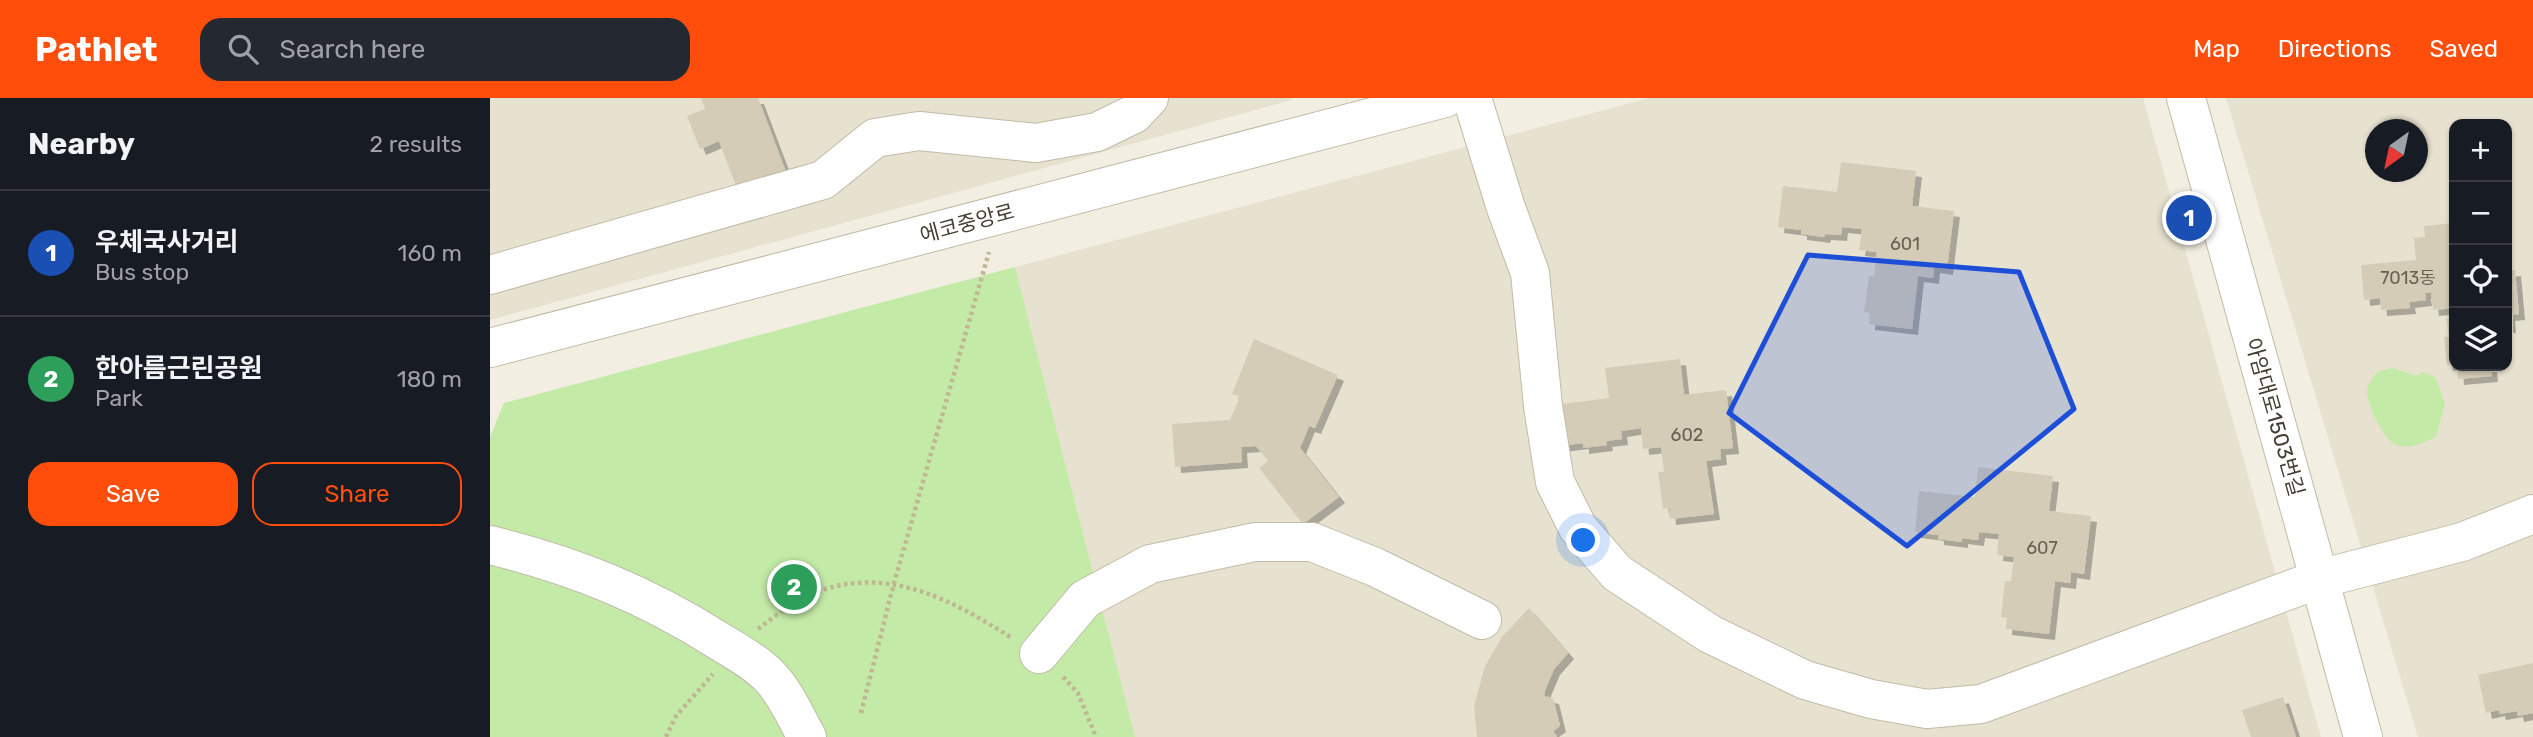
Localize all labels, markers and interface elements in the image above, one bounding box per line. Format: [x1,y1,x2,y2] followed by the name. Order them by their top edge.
[200,18,690,81] search box
[35,30,158,69] text: Pathlet
[224,30,262,68] icon: search
[280,34,425,65] text: Search here
[2193,35,2240,63] text: Map
[2278,35,2391,63] text: Directions
[2429,35,2498,63] text: Saved
[2365,119,2428,182] north arrow
[2449,119,2512,371] map controls
[2449,119,2512,182] button: +
[28,126,135,162] text: Nearby
[370,130,462,158] text: 2 results
[2449,182,2512,245] button: −
[2166,192,2212,244] pin: 1
[917,198,1017,248] street label: 에코중앙로
[95,227,239,258] text: 우체국사거리
[1890,233,1920,255] house number: 601
[45,239,57,267] text: 1
[398,239,462,267] text: 160 m
[2449,245,2512,308] button: locate
[95,258,189,286] text: Bus stop
[2380,267,2436,289] house number: 7013동
[2449,308,2512,371] button: layers
[2240,335,2310,499] street label: 아암대로1503번길
[95,353,262,384] text: 한아름근린공원
[44,365,58,393] text: 2
[397,365,462,393] text: 180 m
[95,384,143,412] text: Park
[1671,424,1703,446] house number: 602
[28,462,238,526] button: Save
[252,462,462,526] button: Share
[1566,523,1600,557] your location
[2026,537,2058,559] house number: 607
[771,561,817,613] pin: 2

